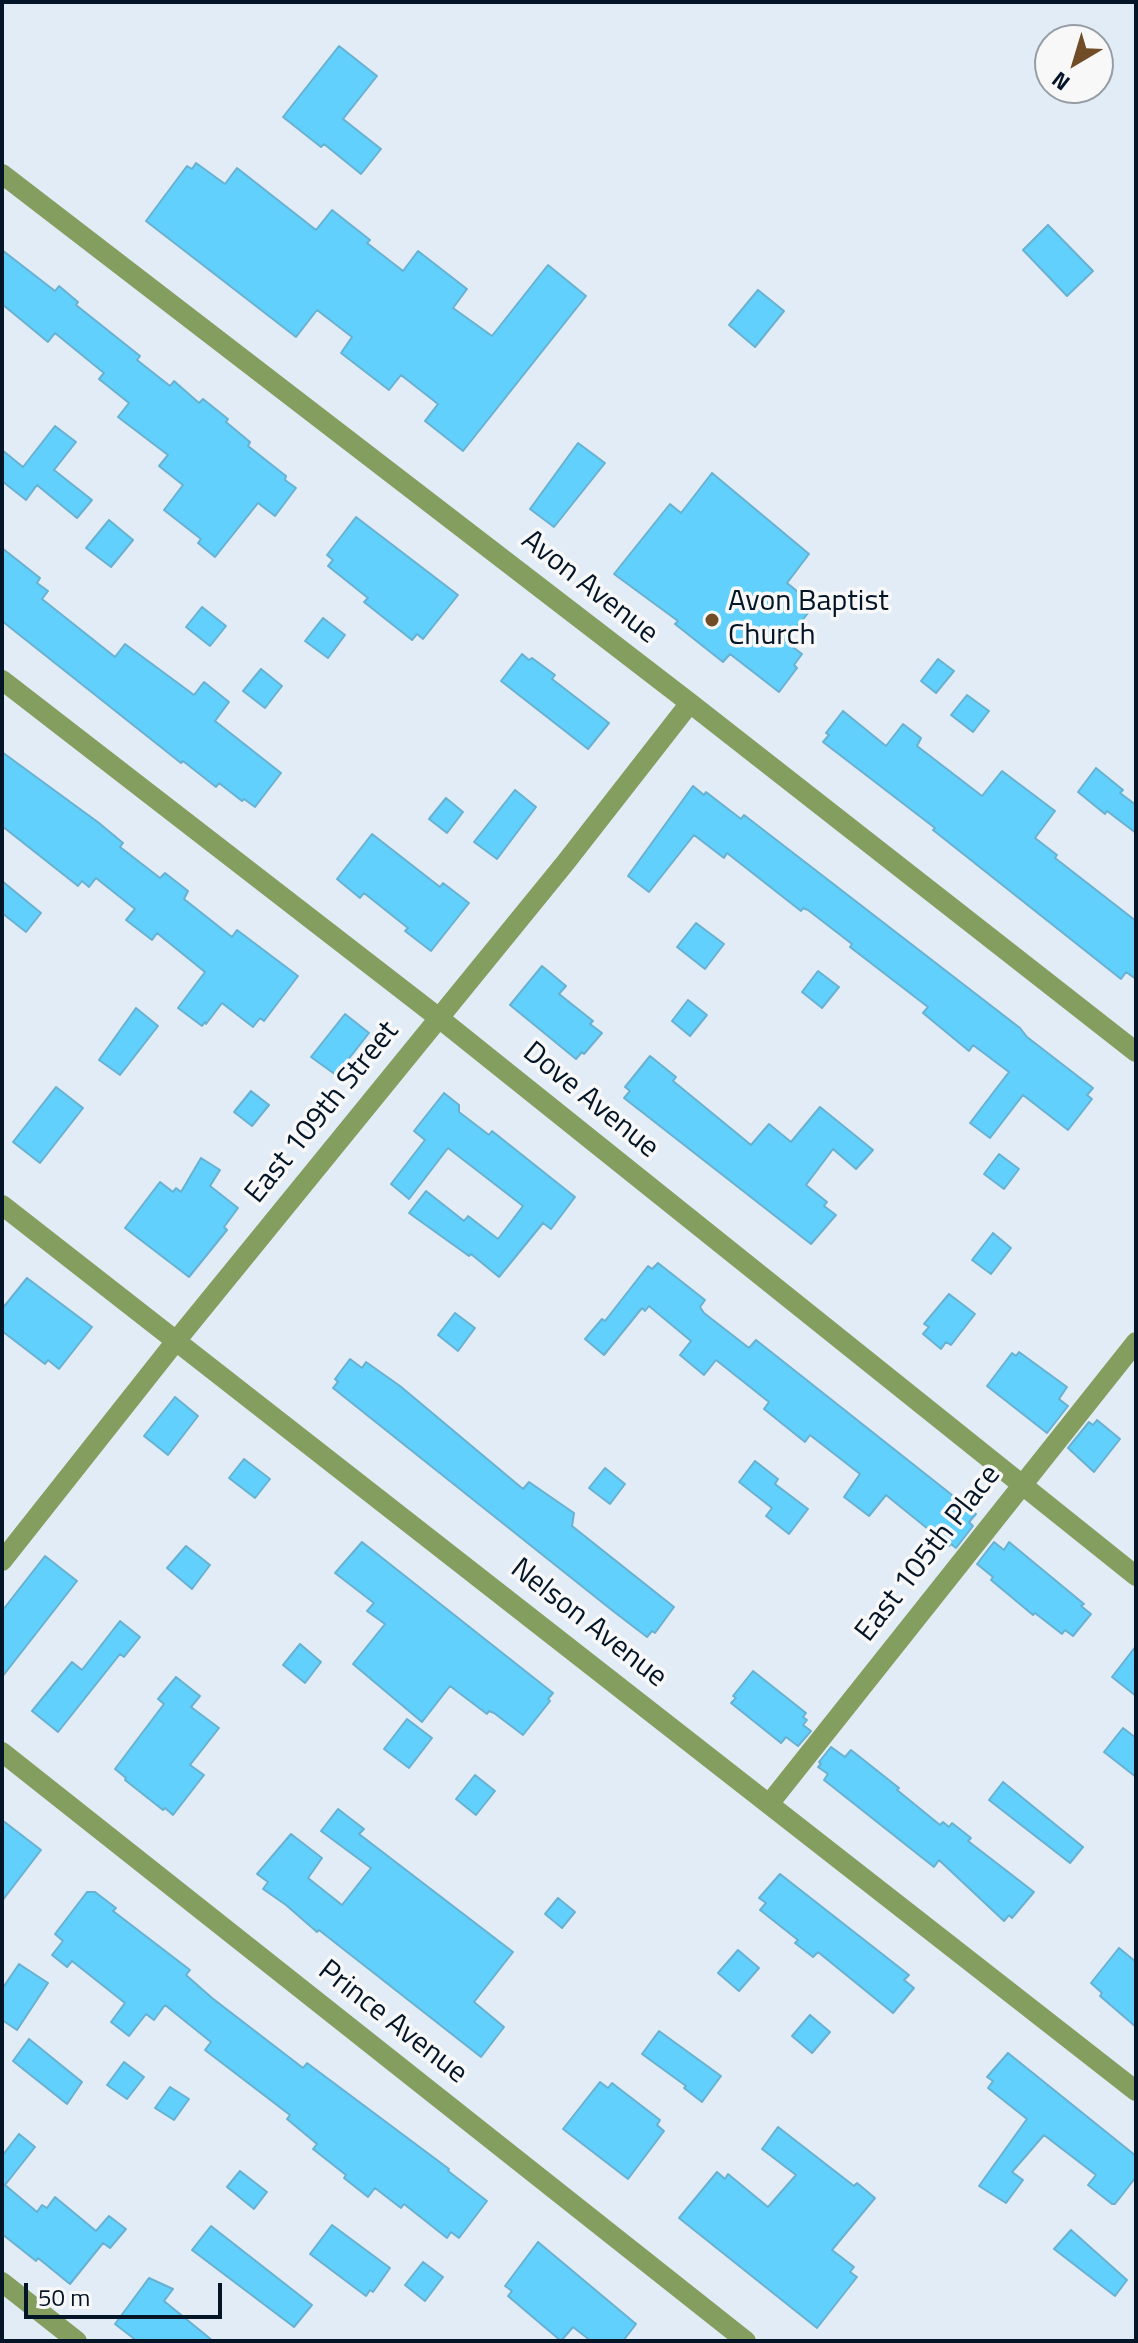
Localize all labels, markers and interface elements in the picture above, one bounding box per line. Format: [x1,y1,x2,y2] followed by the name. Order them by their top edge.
[1034,24,1114,104] north arrow
[1044,63,1077,99] text: N
[513,523,665,653] street label: Avon Avenue
[728,585,889,656] place label: Avon Baptist Church
[703,611,721,629] marker: Avon Baptist Church
[239,1015,407,1211] street label: East 109th Street
[515,1035,665,1167] street label: Dove Avenue
[849,1459,1009,1649] street label: East 105th Place
[503,1552,673,1696] street label: Nelson Avenue
[310,1954,474,2092] street label: Prince Avenue
[28,2267,226,2317] scale bar
[38,2279,90,2315] text: 50 m

